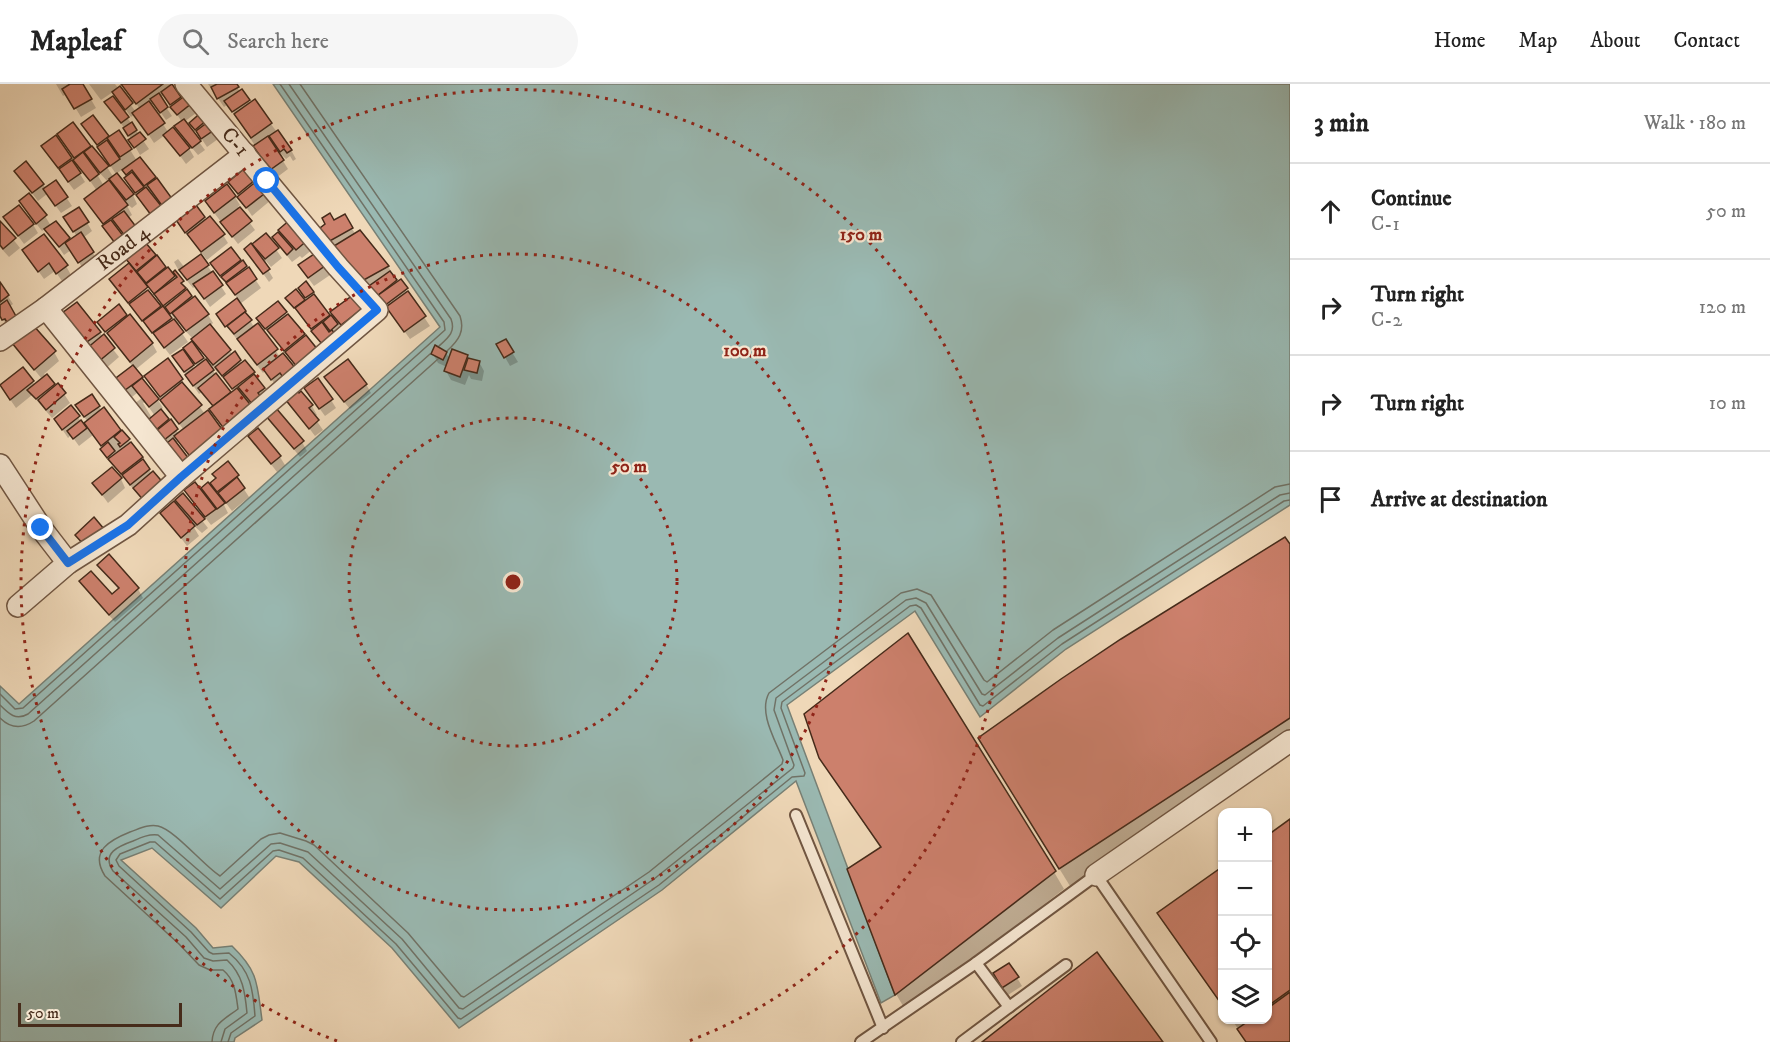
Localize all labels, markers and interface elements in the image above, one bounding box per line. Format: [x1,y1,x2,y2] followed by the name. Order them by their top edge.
[158,14,578,68] search box
[30,24,122,59] text: Mapleaf
[179,25,212,58] icon: search
[227,28,329,55] text: Search here
[1434,28,1486,54] text: Home
[1519,28,1557,54] text: Map
[1590,28,1641,54] text: About
[1674,28,1740,54] text: Contact
[1314,107,1369,140] text: 3 min
[1644,111,1746,136] text: Walk · 180 m
[215,122,255,162] street label: C-1
[253,167,279,193] route start
[1371,185,1452,212] text: Continue
[1314,195,1347,228] icon: ahead
[1706,199,1746,224] text: 50 m
[1371,212,1400,237] text: C-1
[92,219,156,277] street label: Road 4
[840,224,883,246] text: 150 m
[1371,281,1464,308] text: Turn right
[1314,291,1347,324] icon: right
[1699,295,1746,320] text: 120 m
[1371,308,1402,333] text: C-2
[723,340,767,362] text: 100 m
[1314,387,1347,420] icon: right
[1371,390,1464,417] text: Turn right
[1709,391,1746,416] text: 10 m
[610,456,647,478] text: 50 m
[1314,483,1347,516] icon: arrive
[1371,486,1548,513] text: Arrive at destination
[27,514,53,540] route end
[503,572,523,592] centre of rings
[1218,808,1272,1024] map controls
[1218,808,1272,862] button: +
[1218,862,1272,916] button: −
[1218,916,1272,970] button: locate
[1218,970,1272,1024] button: layers
[18,1000,182,1028] scale bar
[27,1003,59,1023] text: 50 m

